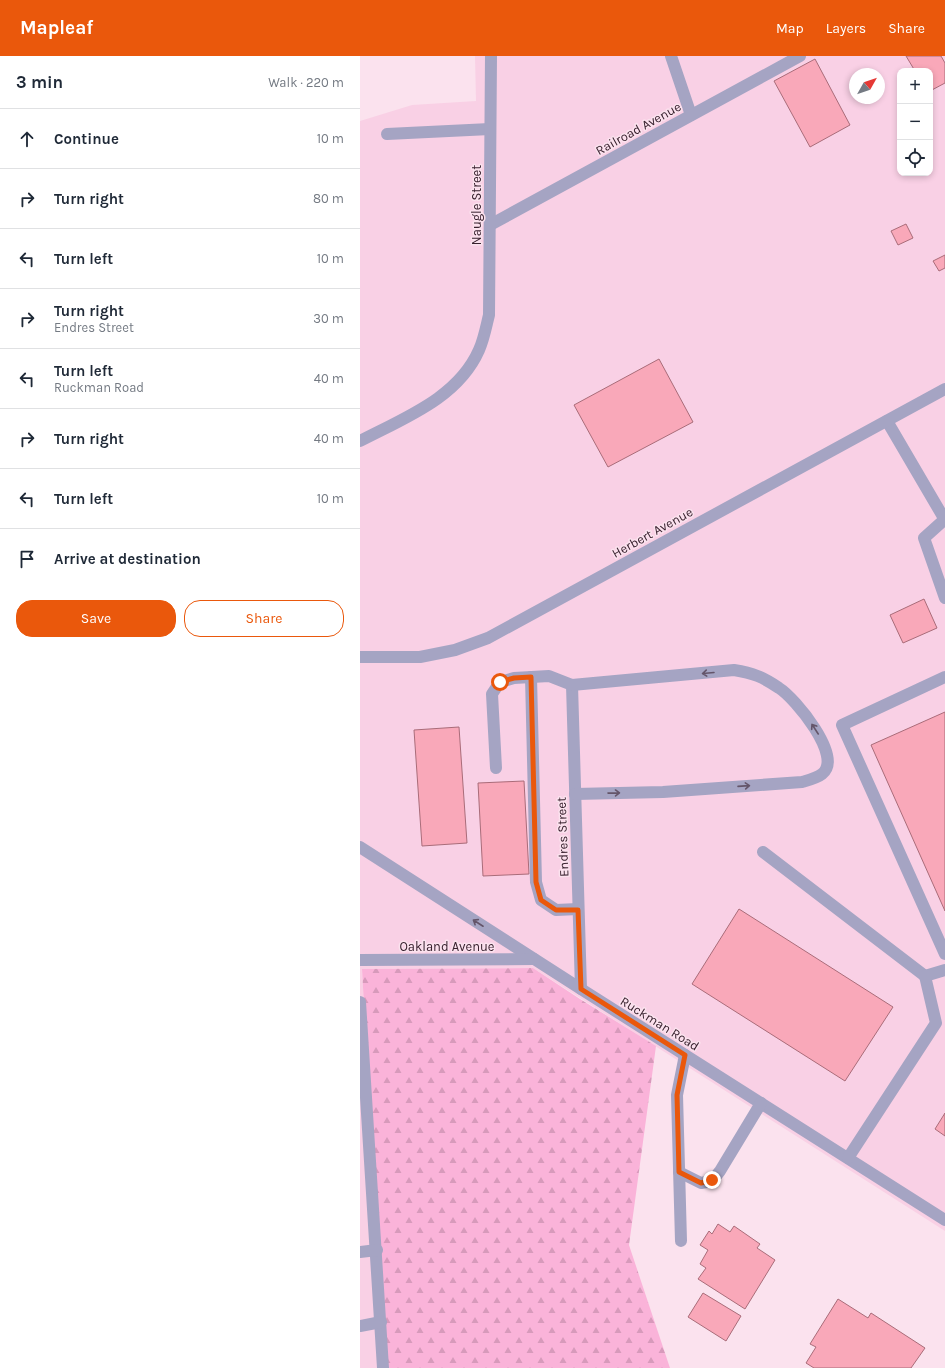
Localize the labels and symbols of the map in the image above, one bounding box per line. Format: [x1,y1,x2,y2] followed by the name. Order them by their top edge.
[849,68,885,104] north arrow
[593,99,684,158] street label: Railroad Avenue
[469,165,484,245] street label: Naugle Street
[609,504,695,561] street label: Herbert Avenue
[702,669,715,676] one-way arrow
[491,673,509,691] route start
[810,723,818,735] one-way arrow
[737,783,750,790] one-way arrow
[607,789,620,797] one-way arrow
[554,797,571,877] street label: Endres Street
[473,919,484,927] one-way arrow
[399,939,495,954] street label: Oakland Avenue
[618,993,702,1054] street label: Ruckman Road
[703,1171,721,1189] route end

